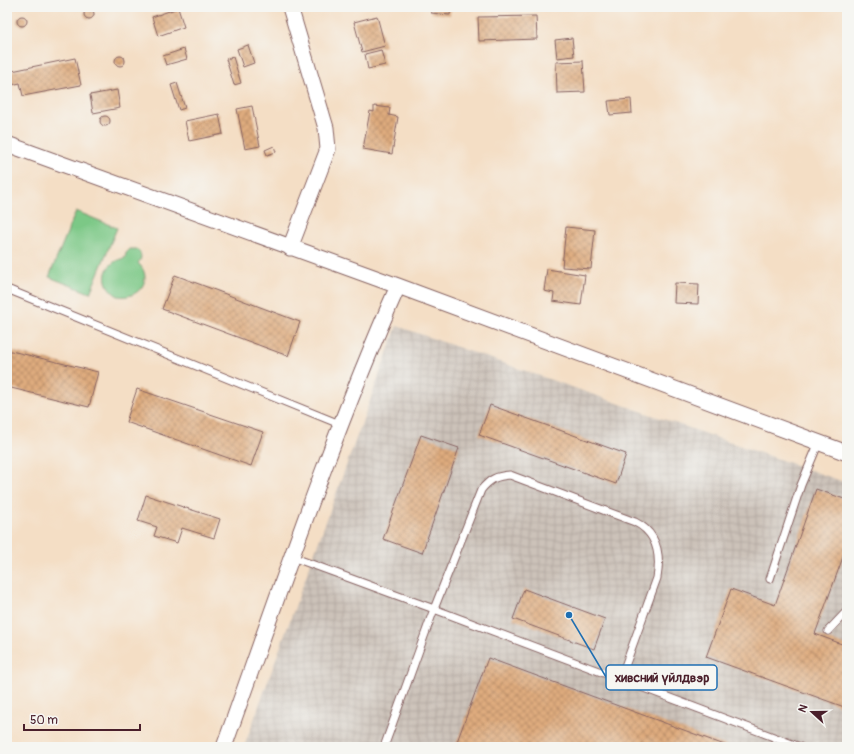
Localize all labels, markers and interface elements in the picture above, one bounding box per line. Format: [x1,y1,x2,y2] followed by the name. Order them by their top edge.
[606,665,717,690] callout: хивсний үйлдвэр
[614,670,709,686] text: хивсний үйлдвэр
[792,692,832,732] north arrow
[796,702,811,714] text: N
[24,706,140,732] scale bar
[30,713,58,728] text: 50 m

